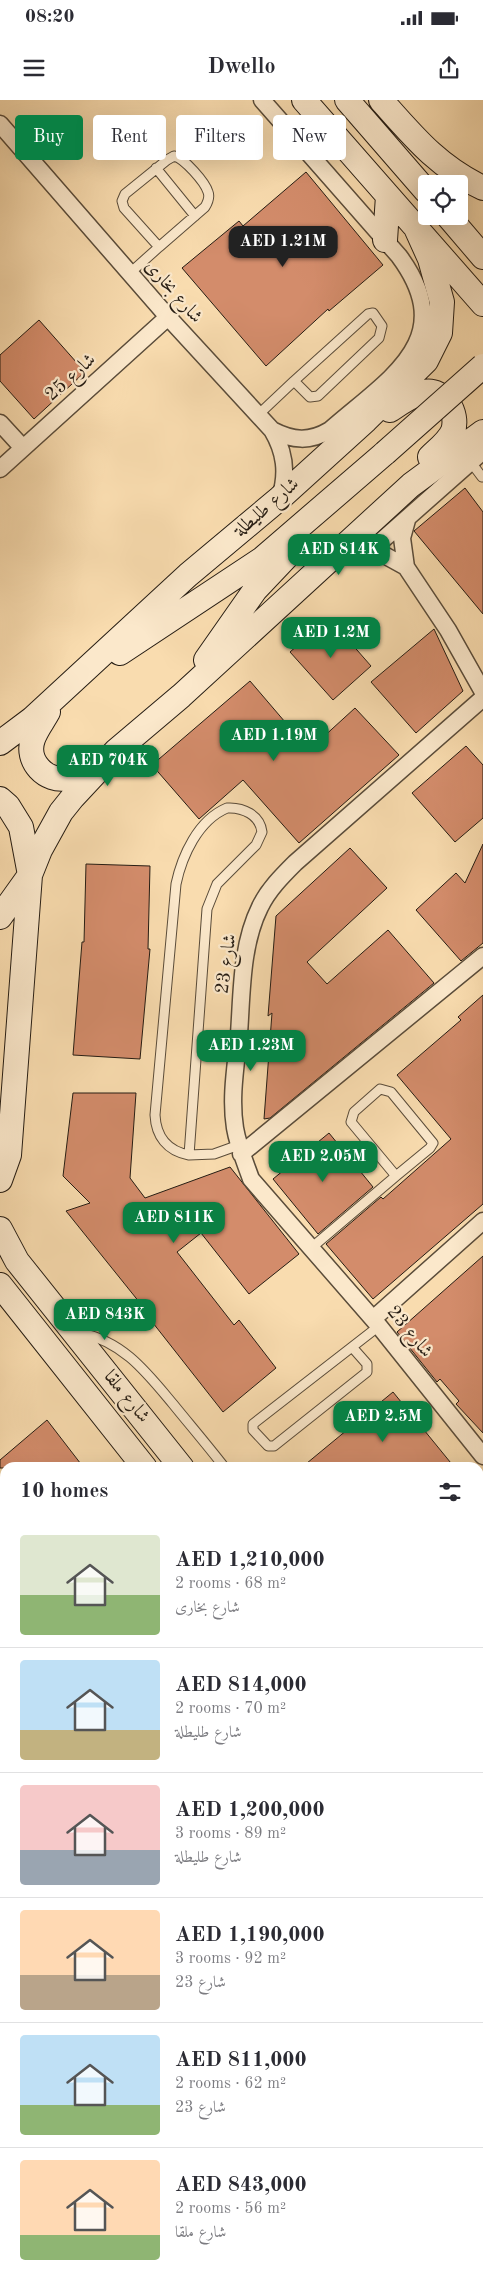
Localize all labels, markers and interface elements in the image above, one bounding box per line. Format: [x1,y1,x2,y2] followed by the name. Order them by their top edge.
[25,8,74,27] text: 08:20
[20,54,48,82] icon: menu
[435,54,463,82] icon: share
[207,56,276,78] text: Dwello
[15,115,83,160] chip: Buy
[93,115,166,160] chip: Rent
[176,115,263,160] chip: Filters
[273,115,346,160] chip: New
[418,175,468,225] map controls
[418,175,468,225] button: locate
[226,226,340,268] pin: AED 1.21M
[240,234,326,250] text: AED 1.21M
[138,257,205,330] street label: شارع بخارى
[42,351,102,408] street label: شارع 25
[230,475,306,545] street label: شارع طليطلة
[287,534,391,576] pin: AED 814K
[299,542,379,558] text: AED 814K
[279,616,383,659] pin: AED 1.2M
[292,625,370,641] text: AED 1.2M
[217,720,331,762] pin: AED 1.19M
[231,728,317,744] text: AED 1.19M
[56,744,160,787] pin: AED 704K
[68,753,148,769] text: AED 704K
[213,933,245,996] street label: شارع 23
[194,1030,308,1072] pin: AED 1.23M
[208,1038,294,1054] text: AED 1.23M
[266,1140,380,1183] pin: AED 2.05M
[280,1149,366,1165] text: AED 2.05M
[122,1202,226,1244] pin: AED 811K
[134,1210,214,1226] text: AED 811K
[53,1298,157,1341] pin: AED 843K
[380,1303,435,1364] street label: شارع 23
[65,1307,145,1323] text: AED 843K
[96,1367,153,1429] street label: شارع ملقا
[331,1400,435,1443] pin: AED 2.5M
[344,1409,422,1425] text: AED 2.5M
[436,1478,464,1506] icon: filters
[20,1481,108,1502] text: 10 homes
[175,1550,325,1571] text: AED 1,210,000
[60,1555,120,1615] icon: home
[175,1576,286,1592] text: 2 rooms · 68 m²
[175,1600,240,1616] text: شارع بخارى
[175,1675,307,1696] text: AED 814,000
[60,1680,120,1740] icon: home
[175,1701,286,1717] text: 2 rooms · 70 m²
[175,1725,242,1741] text: شارع طليطلة
[175,1800,325,1821] text: AED 1,200,000
[60,1805,120,1865] icon: home
[175,1826,286,1842] text: 3 rooms · 89 m²
[175,1850,242,1866] text: شارع طليطلة
[175,1925,325,1946] text: AED 1,190,000
[60,1930,120,1990] icon: home
[175,1951,286,1967] text: 3 rooms · 92 m²
[175,1975,226,1991] text: شارع 23
[175,2050,307,2071] text: AED 811,000
[60,2055,120,2115] icon: home
[175,2076,286,2092] text: 2 rooms · 62 m²
[175,2100,226,2116] text: شارع 23
[175,2175,307,2196] text: AED 843,000
[60,2180,120,2240] icon: home
[175,2201,286,2217] text: 2 rooms · 56 m²
[175,2225,226,2241] text: شارع ملقا

